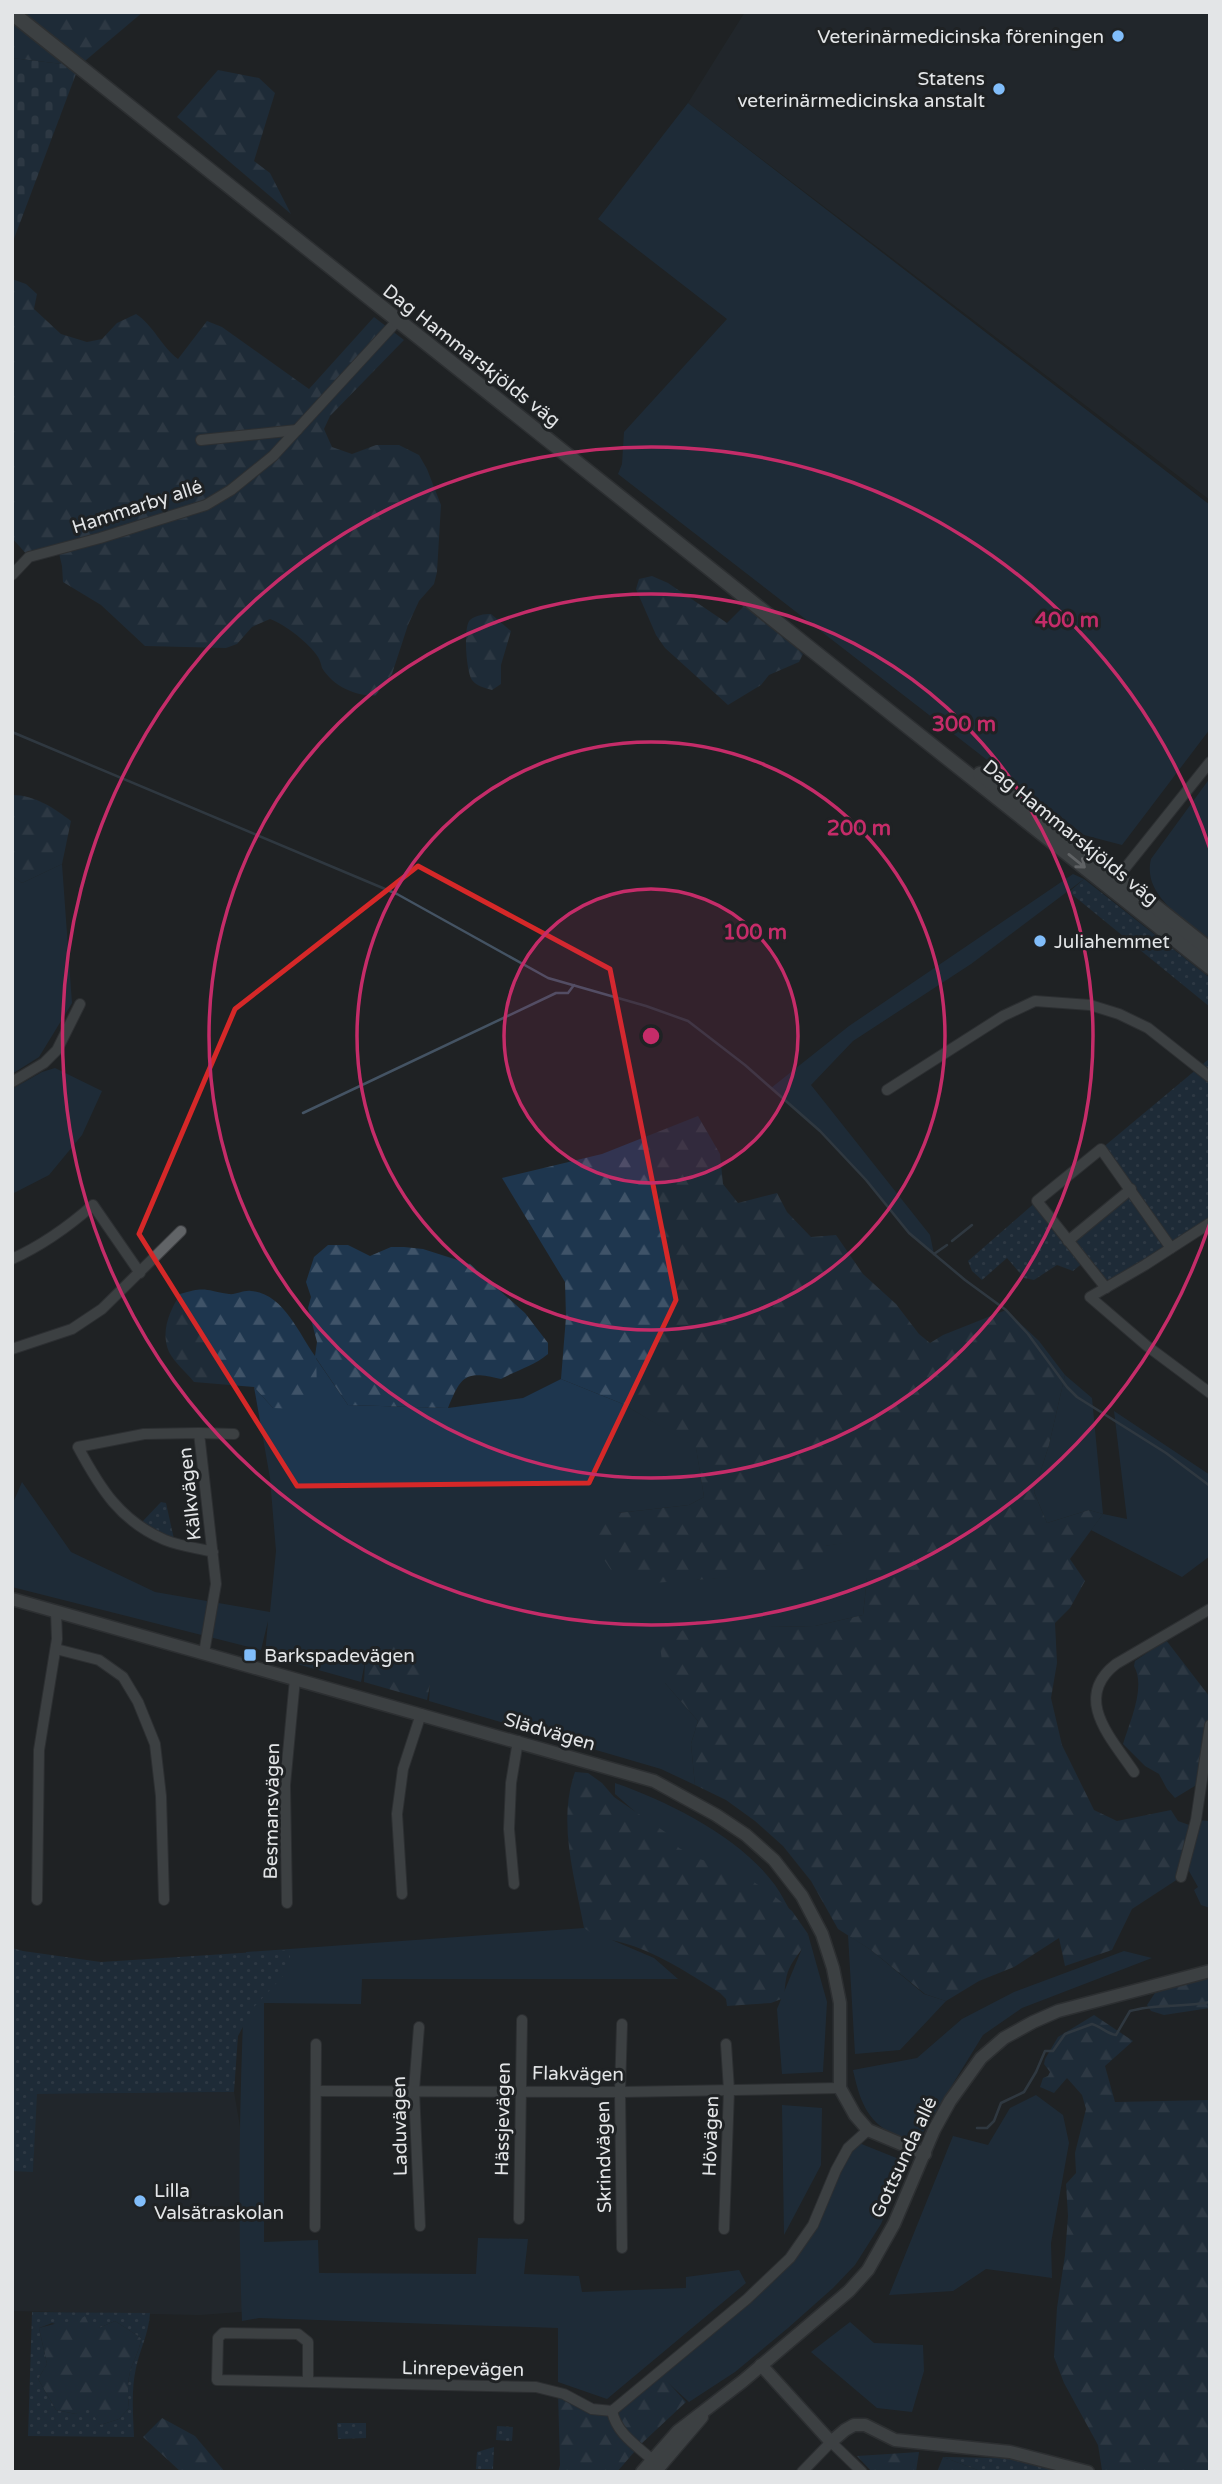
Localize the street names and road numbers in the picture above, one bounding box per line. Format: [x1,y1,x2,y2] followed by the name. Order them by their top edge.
[378,280,564,432] street label: Dag Hammarskjölds väg
[69,476,205,538] street label: Hammarby allé
[978,755,1162,910] street label: Dag Hammarskjölds väg
[174,1446,206,1542] street label: Kälkvägen
[502,1708,598,1755] street label: Slädvägen
[260,1743,284,1880] street label: Besmansvägen
[491,2062,515,2176] street label: Hässjevägen
[532,2062,624,2086] street label: Flakvägen
[388,2076,412,2176] street label: Laduvägen
[866,2093,942,2221] street label: Gottsunda allé
[699,2095,723,2177] street label: Hövägen
[592,2101,616,2213] street label: Skrindvägen
[402,2357,524,2381] street label: Linrepevägen

